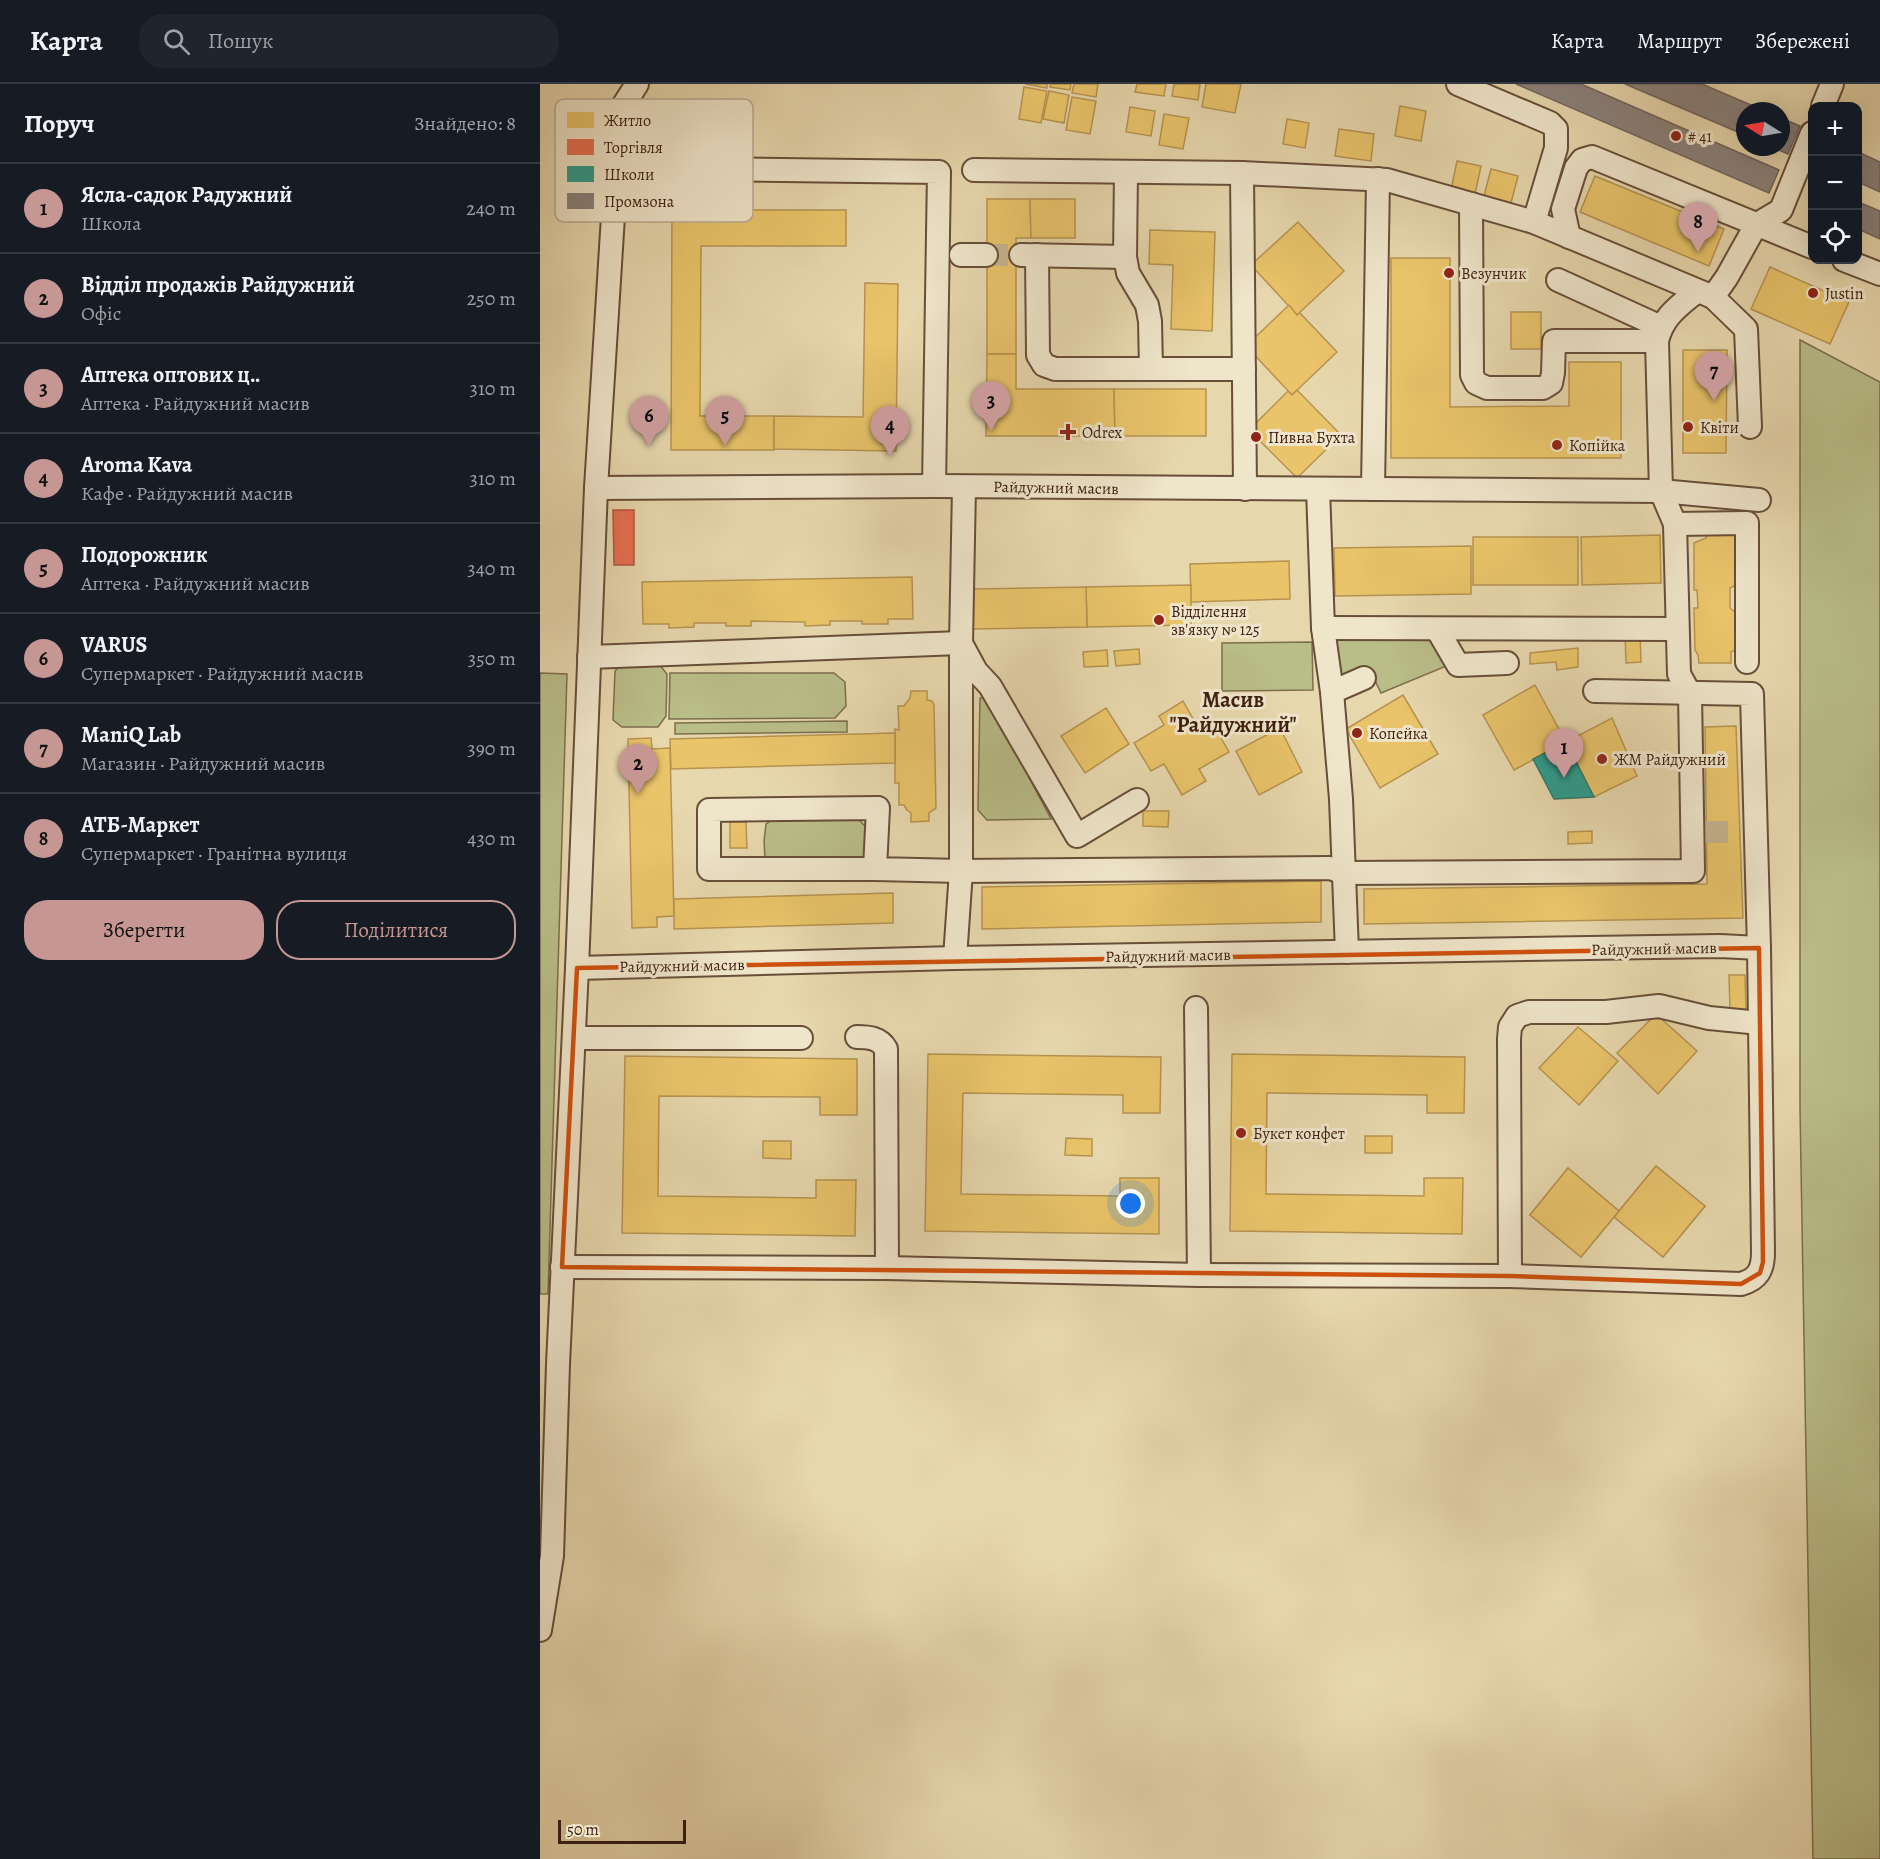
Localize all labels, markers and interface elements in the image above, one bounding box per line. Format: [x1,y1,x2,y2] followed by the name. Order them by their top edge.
[139,14,559,68] search box
[30,22,103,60] text: Карта
[160,25,193,58] icon: search
[208,26,273,56] text: Пошук
[1551,27,1604,55] text: Карта
[1637,27,1722,55] text: Маршрут
[1755,27,1850,55] text: Збережені
[555,99,753,222] legend
[1736,102,1790,156] north arrow
[1808,102,1862,264] map controls
[1808,102,1862,156] button: +
[24,106,95,141] text: Поруч
[414,110,516,137] text: Знайдено: 8
[604,110,651,132] text: Житло
[1688,126,1712,148] place label: # 41
[1669,129,1683,143] marker: # 41
[604,137,663,159] text: Торгівля
[1808,156,1862,210] button: −
[604,164,654,186] text: Школи
[81,180,292,210] text: Ясла-садок Радужний
[604,191,675,213] text: Промзона
[40,195,47,222] text: 1
[466,195,516,222] text: 240 m
[1678,202,1718,252] pin: 8
[81,210,141,237] text: Школа
[1808,210,1862,264] button: locate
[1461,263,1526,285] place label: Везунчик
[1442,266,1456,280] marker: Везунчик
[81,270,355,300] text: Відділ продажів Райдужний
[1825,283,1864,305] place label: Justin
[39,285,48,312] text: 2
[467,285,516,312] text: 250 m
[1806,286,1820,300] marker: Justin
[81,300,121,327] text: Офіс
[1694,352,1734,401] pin: 7
[81,360,260,390] text: Аптека оптових ц‥
[39,375,48,402] text: 3
[470,375,516,402] text: 310 m
[972,382,1010,431] pin: 3
[81,390,310,417] text: Аптека · Райдужний масив
[630,396,668,446] pin: 6
[706,396,744,446] pin: 5
[870,406,910,456] pin: 4
[1700,417,1739,439] place label: Квіти
[1681,420,1695,434] marker: Квіти
[1082,422,1122,444] place label: Odrex
[1059,423,1077,441] marker: Odrex
[1268,427,1356,449] place label: Пивна Бухта
[1249,430,1263,444] marker: Пивна Бухта
[1569,435,1626,457] place label: Копійка
[1550,438,1564,452] marker: Копійка
[81,450,193,480] text: Aroma Kava
[39,465,48,492] text: 4
[470,465,516,492] text: 310 m
[993,476,1119,500] street label: Райдужний масив
[81,480,293,507] text: Кафе · Райдужний масив
[81,540,208,570] text: Подорожник
[39,555,48,582] text: 5
[467,555,516,582] text: 340 m
[81,570,310,597] text: Аптека · Райдужний масив
[1171,601,1260,641] place label: Відділення зв'язку № 125
[1152,613,1166,627] marker: Відділення зв'язку № 125
[81,630,147,660] text: VARUS
[39,645,48,672] text: 6
[468,645,516,672] text: 350 m
[81,660,363,687] text: Супермаркет · Райдужний масив
[1169,685,1297,740] district label: Масив "Райдужний"
[81,720,181,750] text: ManiQ Lab
[1369,723,1429,745] place label: Копейка
[1350,726,1364,740] marker: Копейка
[1544,728,1584,778] pin: 1
[39,735,48,762] text: 7
[467,735,516,762] text: 390 m
[618,744,658,794] pin: 2
[1614,749,1726,771] place label: ЖМ Райдужний
[81,750,325,777] text: Магазин · Райдужний масив
[1595,752,1609,766] marker: ЖМ Райдужний
[81,810,200,840] text: АТБ-Маркет
[39,825,48,852] text: 8
[467,825,516,852] text: 430 m
[81,840,347,867] text: Супермаркет · Гранітна вулиця
[24,900,264,960] button: Зберегти
[276,900,516,960] button: Поділитися
[1591,937,1717,961] street label: Райдужний масив
[1105,944,1231,968] street label: Райдужний масив
[619,954,745,978] street label: Райдужний масив
[1253,1123,1345,1145] place label: Букет конфет
[1234,1126,1248,1140] marker: Букет конфет
[1116,1189,1145,1218] your location
[558,1817,686,1844] scale bar
[567,1819,599,1841] text: 50 m

